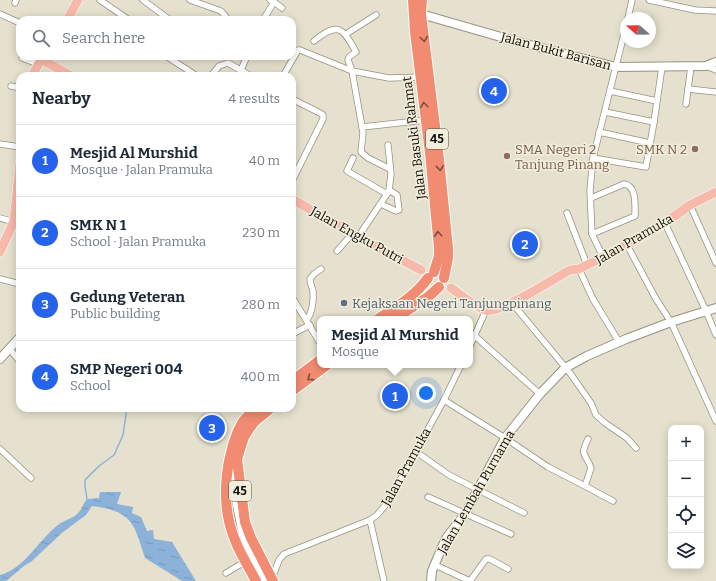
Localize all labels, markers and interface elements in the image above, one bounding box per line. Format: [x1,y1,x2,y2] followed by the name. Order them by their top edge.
[620,12,656,48] north arrow
[16,16,296,60] search box
[30,27,52,49] icon: search
[62,29,145,47] text: Search here
[498,29,613,73] street label: Jalan Bukit Barisan
[420,36,429,42] one-way arrow
[399,76,429,201] street label: Jalan Basuki Rahmat
[481,76,507,106] pin: 4
[32,88,91,109] text: Nearby
[228,91,280,106] text: 4 results
[420,102,429,108] one-way arrow
[426,129,448,149] road number: 45
[515,142,609,172] place label: SMA Negeri 2 Tanjung Pinang
[636,142,687,157] place label: SMK N 2
[70,144,198,162] text: Mesjid Al Murshid
[690,144,700,154] marker: SMK N 2
[502,151,512,161] marker: SMA Negeri 2 Tanjung Pinang
[42,153,48,168] text: 1
[249,153,280,168] text: 40 m
[70,162,213,177] text: Mosque · Jalan Pramuka
[435,165,444,171] one-way arrow
[307,203,406,267] street label: Jalan Engku Putri
[592,211,676,268] street label: Jalan Pramuka
[70,216,126,234] text: SMK N 1
[41,225,49,240] text: 2
[242,225,280,240] text: 230 m
[512,229,538,259] pin: 2
[434,231,443,237] one-way arrow
[70,234,206,249] text: School · Jalan Pramuka
[70,288,185,306] text: Gedung Veteran
[352,296,551,311] place label: Kejaksaan Negeri Tanjungpinang
[41,297,49,312] text: 3
[242,297,280,312] text: 280 m
[339,298,349,308] marker: Kejaksaan Negeri Tanjungpinang
[70,306,160,321] text: Public building
[317,316,473,368] popup
[331,326,459,344] text: Mesjid Al Murshid
[331,344,379,359] text: Mosque
[70,360,183,378] text: SMP Negeri 004
[41,369,49,384] text: 4
[241,369,280,384] text: 400 m
[307,373,314,380] one-way arrow
[70,378,111,393] text: School
[382,381,408,411] pin: 1
[416,383,436,403] your location
[199,413,225,443] pin: 3
[378,425,434,510] street label: Jalan Pramuka
[668,425,704,569] map controls
[668,425,704,461] button: +
[434,427,518,557] street label: Jalan Lembah Purnama
[668,461,704,497] button: −
[229,481,251,501] road number: 45
[668,497,704,533] button: locate
[668,533,704,569] button: layers

